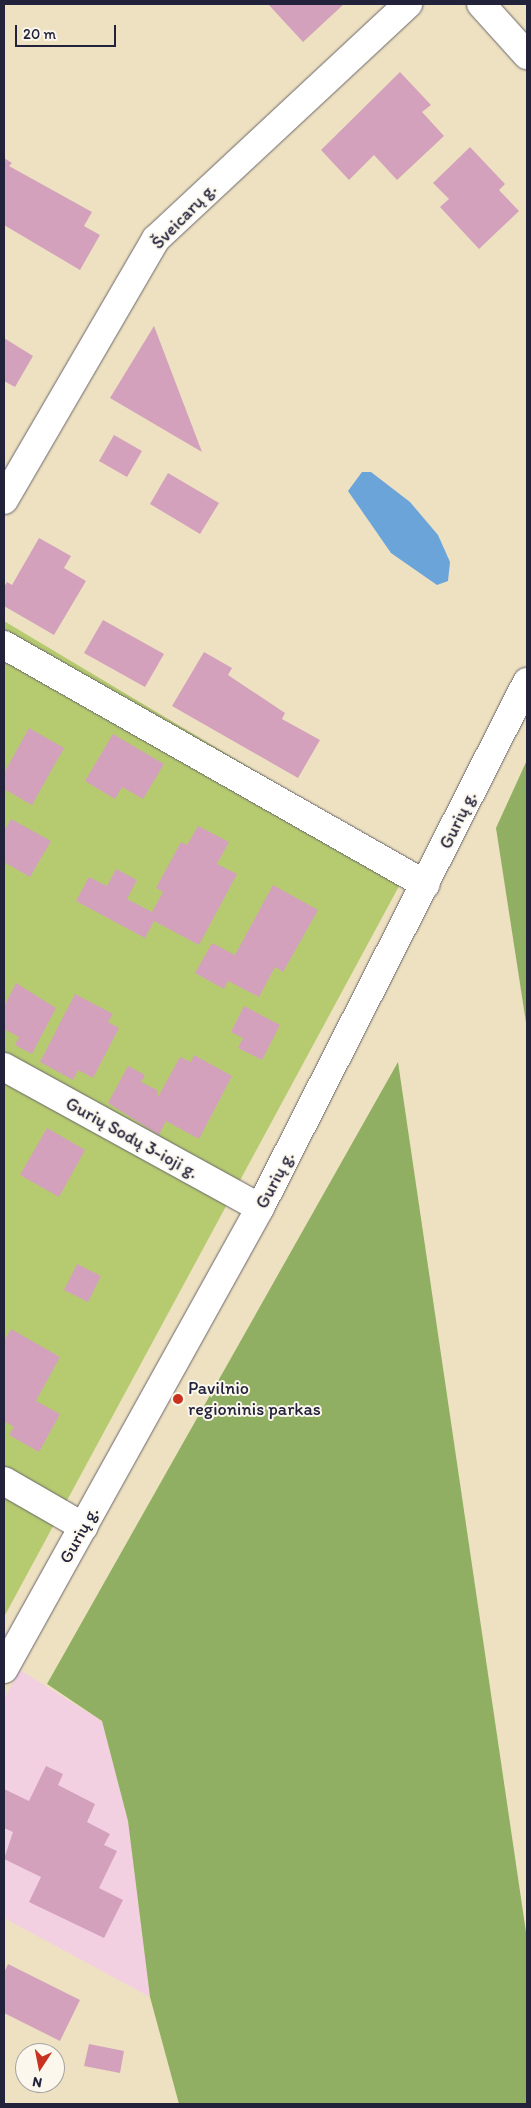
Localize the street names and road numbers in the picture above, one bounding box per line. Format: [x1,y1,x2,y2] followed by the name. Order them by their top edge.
[147,178,221,254] street label: Šveicarų g.
[435,787,481,853] street label: Gurių g.
[62,1092,202,1184] street label: Gurių Sodų 3-ioji g.
[251,1148,299,1212] street label: Gurių g.
[55,1503,103,1567] street label: Gurių g.

